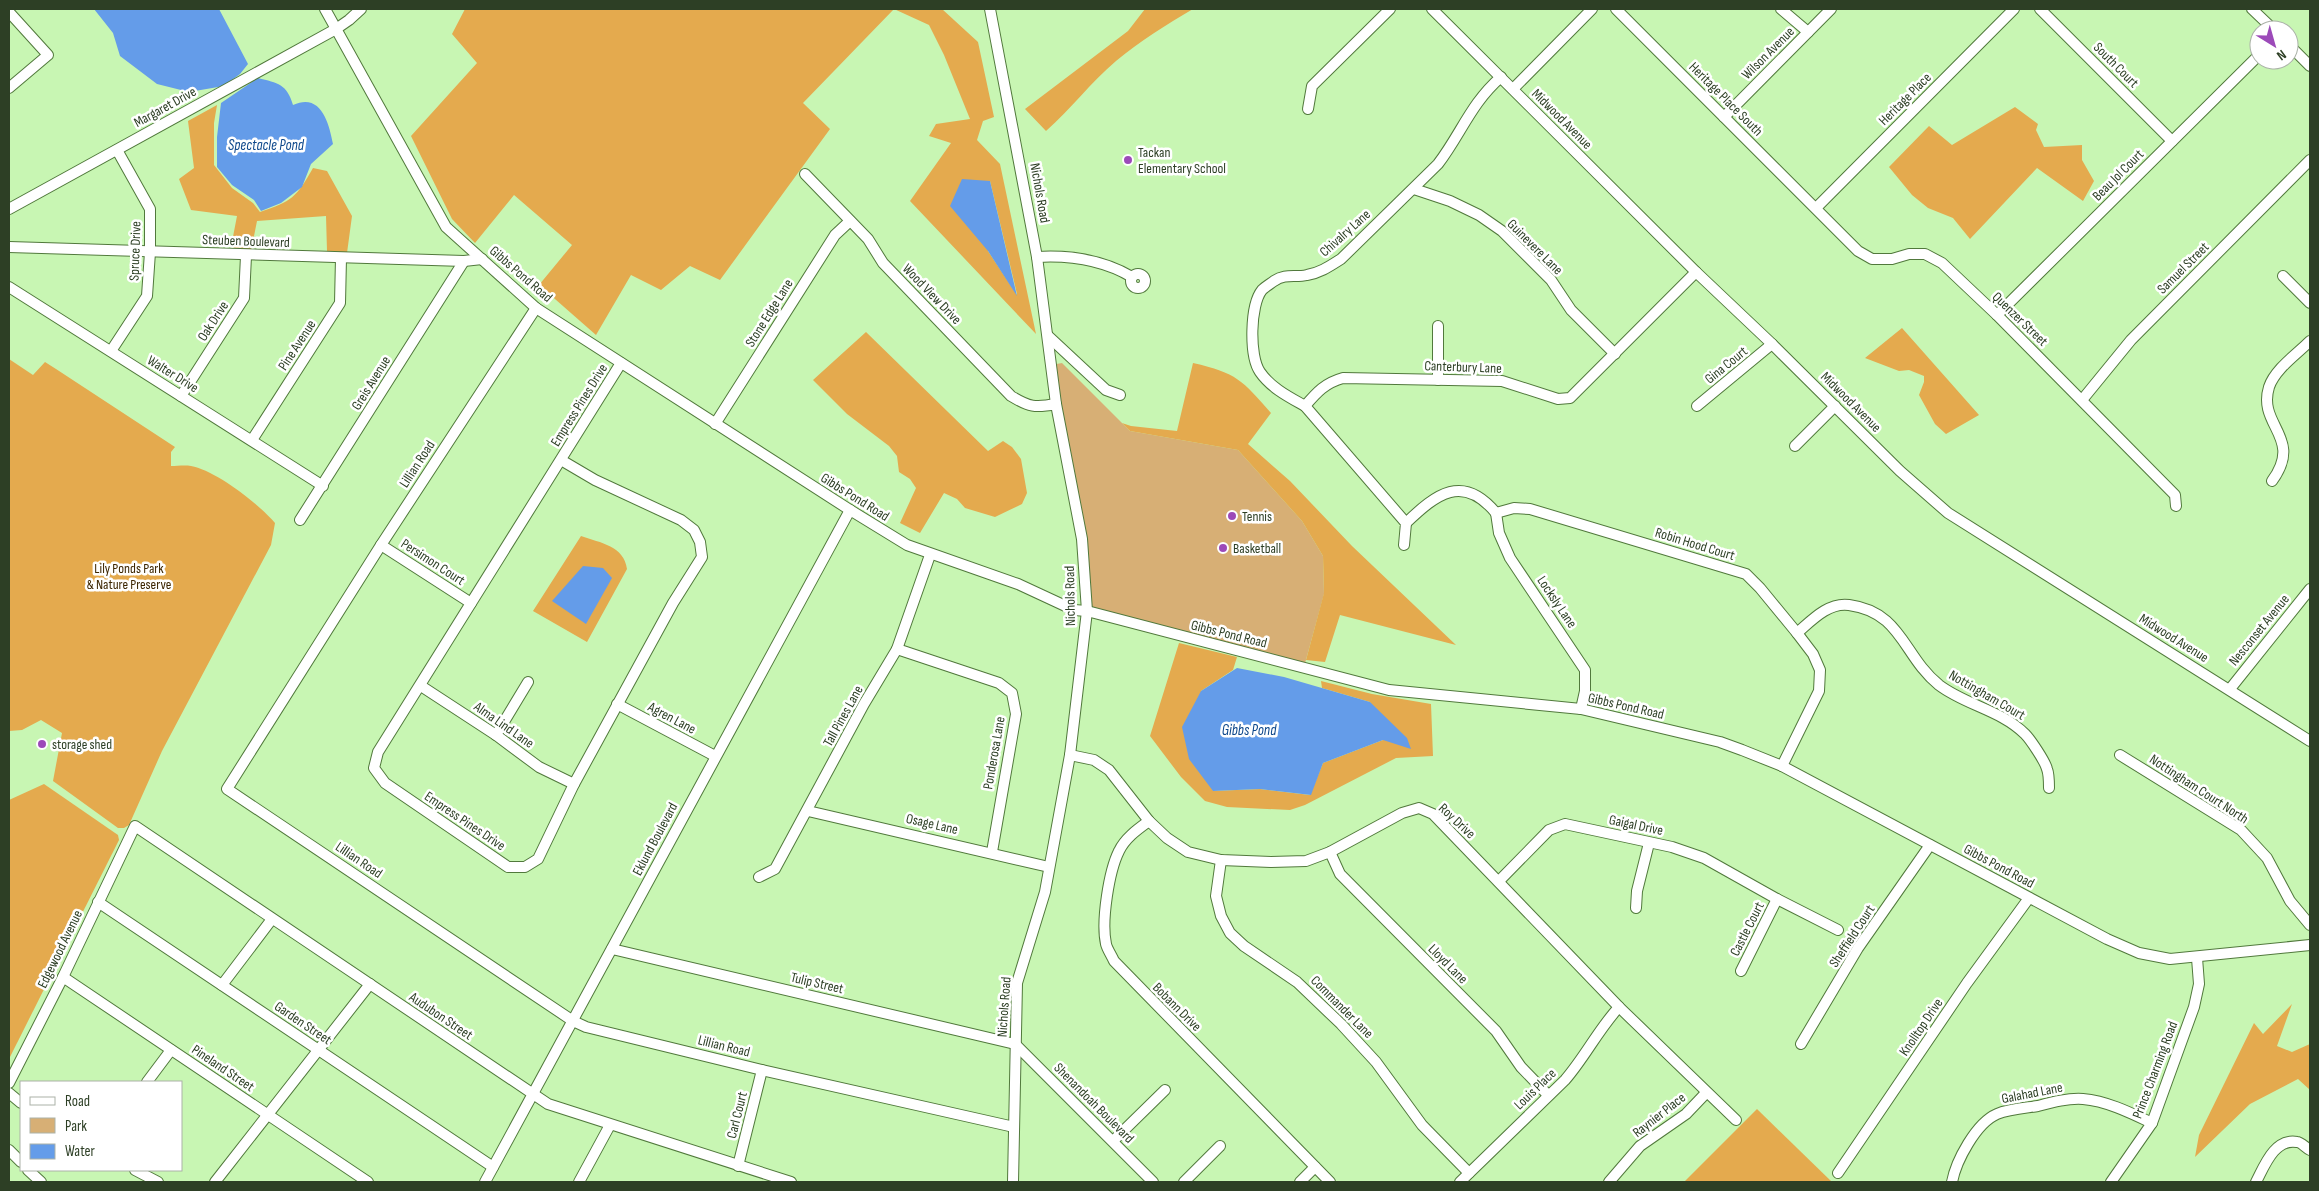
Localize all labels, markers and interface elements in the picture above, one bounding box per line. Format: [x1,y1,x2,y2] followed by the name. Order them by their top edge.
[2249,20,2299,70] north arrow
[1738,23,1798,83] street label: Wilson Avenue
[2090,39,2142,91] street label: South Court
[2273,46,2290,64] text: N
[1685,58,1767,140] street label: Heritage Place South
[1875,69,1935,129] street label: Heritage Place
[131,83,199,131] street label: Margaret Drive
[1528,85,1596,153] street label: Midwood Avenue
[228,136,305,155] water label: Spectacle Pond
[1138,144,1226,177] place label: Tackan Elementary School
[2089,146,2147,204] street label: Beau Jol Court
[1122,154,1134,166] marker: Tackan Elementary School
[1026,162,1054,224] street label: Nichols Road
[1316,206,1374,260] street label: Chivalry Lane
[1504,216,1566,278] street label: Guinevere Lane
[125,221,145,281] street label: Spruce Drive
[202,231,290,251] street label: Steuben Boulevard
[2154,239,2212,297] street label: Samuel Street
[486,242,556,306] street label: Gibbs Pond Road
[899,260,965,328] street label: Wood View Drive
[741,276,797,350] street label: Stone Edge Lane
[1989,288,2051,350] street label: Quenzer Street
[194,298,232,344] street label: Oak Drive
[274,317,320,373] street label: Pine Avenue
[1701,343,1751,387] street label: Gina Court
[144,352,202,396] street label: Walter Drive
[348,353,394,413] street label: Greis Avenue
[1424,357,1502,377] street label: Canterbury Lane
[547,361,611,449] street label: Empress Pines Drive
[1817,368,1885,436] street label: Midwood Avenue
[395,437,439,491] street label: Lillian Road
[818,469,893,525] street label: Gibbs Pond Road
[1242,508,1272,525] place label: Tennis
[1226,510,1238,522] marker: Tennis
[1653,524,1737,564] street label: Robin Hood Court
[398,535,468,589] street label: Persimon Court
[1233,540,1281,557] place label: Basketball
[1217,542,1229,554] marker: Basketball
[87,560,171,593] park label: Lily Ponds Park & Nature Preserve
[1061,566,1079,626] street label: Nichols Road
[1533,573,1581,631] street label: Locksly Lane
[2225,591,2293,669] street label: Nesconset Avenue
[2136,610,2212,666] street label: Midwood Avenue
[1189,616,1269,652] street label: Gibbs Pond Road
[1946,666,2028,724] street label: Nottingham Court
[819,683,867,749] street label: Tall Pines Lane
[1586,689,1666,723] street label: Gibbs Pond Road
[470,698,537,752] street label: Alma Lind Lane
[644,698,699,738] street label: Agren Lane
[979,715,1009,791] street label: Ponderosa Lane
[1222,721,1277,740] water label: Gibbs Pond
[52,736,112,753] place label: storage shed
[36,738,48,750] marker: storage shed
[2146,751,2252,827] street label: Nottingham Court North
[421,788,509,854] street label: Empress Pines Drive
[629,800,681,878] street label: Eklund Boulevard
[1435,800,1479,842] street label: Roy Drive
[904,810,960,838] street label: Osage Lane
[1607,811,1665,839] street label: Gaigal Drive
[332,838,386,882] street label: Lillian Road
[1961,840,2037,892] street label: Gibbs Pond Road
[1726,899,1768,959] street label: Castle Court
[1825,901,1879,971] street label: Sheffield Court
[34,907,86,991] street label: Edgewood Avenue
[1425,941,1471,987] street label: Lloyd Lane
[789,969,845,997] street label: Tulip Street
[1307,972,1377,1042] street label: Commander Lane
[993,976,1015,1038] street label: Nichols Road
[1149,979,1205,1035] street label: Bobann Drive
[405,988,476,1043] street label: Audubon Street
[1896,995,1946,1059] street label: Knolltop Drive
[271,998,335,1048] street label: Garden Street
[2129,1019,2181,1121] street label: Prince Charming Road
[696,1031,752,1061] street label: Lillian Road
[189,1041,257,1095] street label: Pineland Street
[1050,1059,1138,1147] street label: Shenandoah Boulevard
[1511,1065,1559,1113] street label: Louis Place
[2000,1079,2064,1107] street label: Galahad Lane
[20,1081,182,1171] legend
[1629,1089,1689,1141] street label: Raynier Place
[723,1090,751,1140] street label: Carl Court
[65,1092,90,1111] text: Road
[65,1117,87,1136] text: Park
[65,1142,96,1161] text: Water

